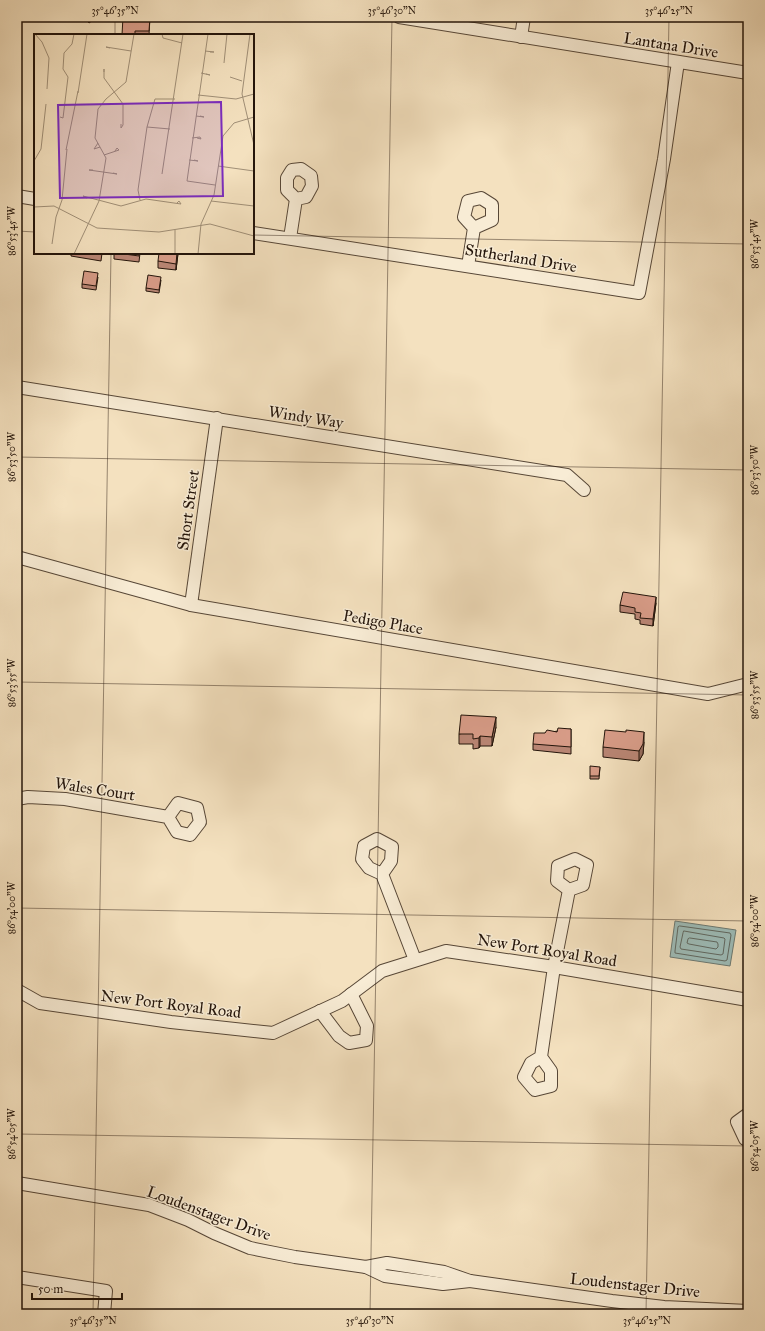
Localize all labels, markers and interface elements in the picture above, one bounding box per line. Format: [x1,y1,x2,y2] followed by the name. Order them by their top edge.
[91,5,139,17] text: 35°46'35"N
[368,5,417,17] text: 35°46'30"N
[645,5,694,17] text: 35°46'25"N
[622,28,720,62] street label: Lantana Drive
[34,34,254,254] inset map
[6,206,18,256] text: 86°53'45"W
[749,219,761,269] text: 86°53'45"W
[464,240,579,276] street label: Sutherland Drive
[267,402,345,432] street label: Windy Way
[6,432,18,482] text: 86°53'50"W
[749,445,761,495] text: 86°53'50"W
[173,468,203,551] street label: Short Street
[341,606,425,639] street label: Pedigo Place
[6,658,18,707] text: 86°53'55"W
[749,670,761,719] text: 86°53'55"W
[54,773,137,805] street label: Wales Court
[6,881,18,934] text: 86°54'00"W
[749,894,761,947] text: 86°54'00"W
[476,930,618,970] street label: New Port Royal Road
[100,986,242,1022] street label: New Port Royal Road
[6,1108,18,1160] text: 86°54'05"W
[749,1120,761,1172] text: 86°54'05"W
[144,1182,274,1245] street label: Loudenstager Drive
[569,1269,701,1302] street label: Loudenstager Drive
[32,1275,122,1301] scale bar
[38,1282,63,1296] text: 50 m
[69,1315,117,1327] text: 35°46'35"N
[346,1315,395,1327] text: 35°46'30"N
[623,1315,672,1327] text: 35°46'25"N

